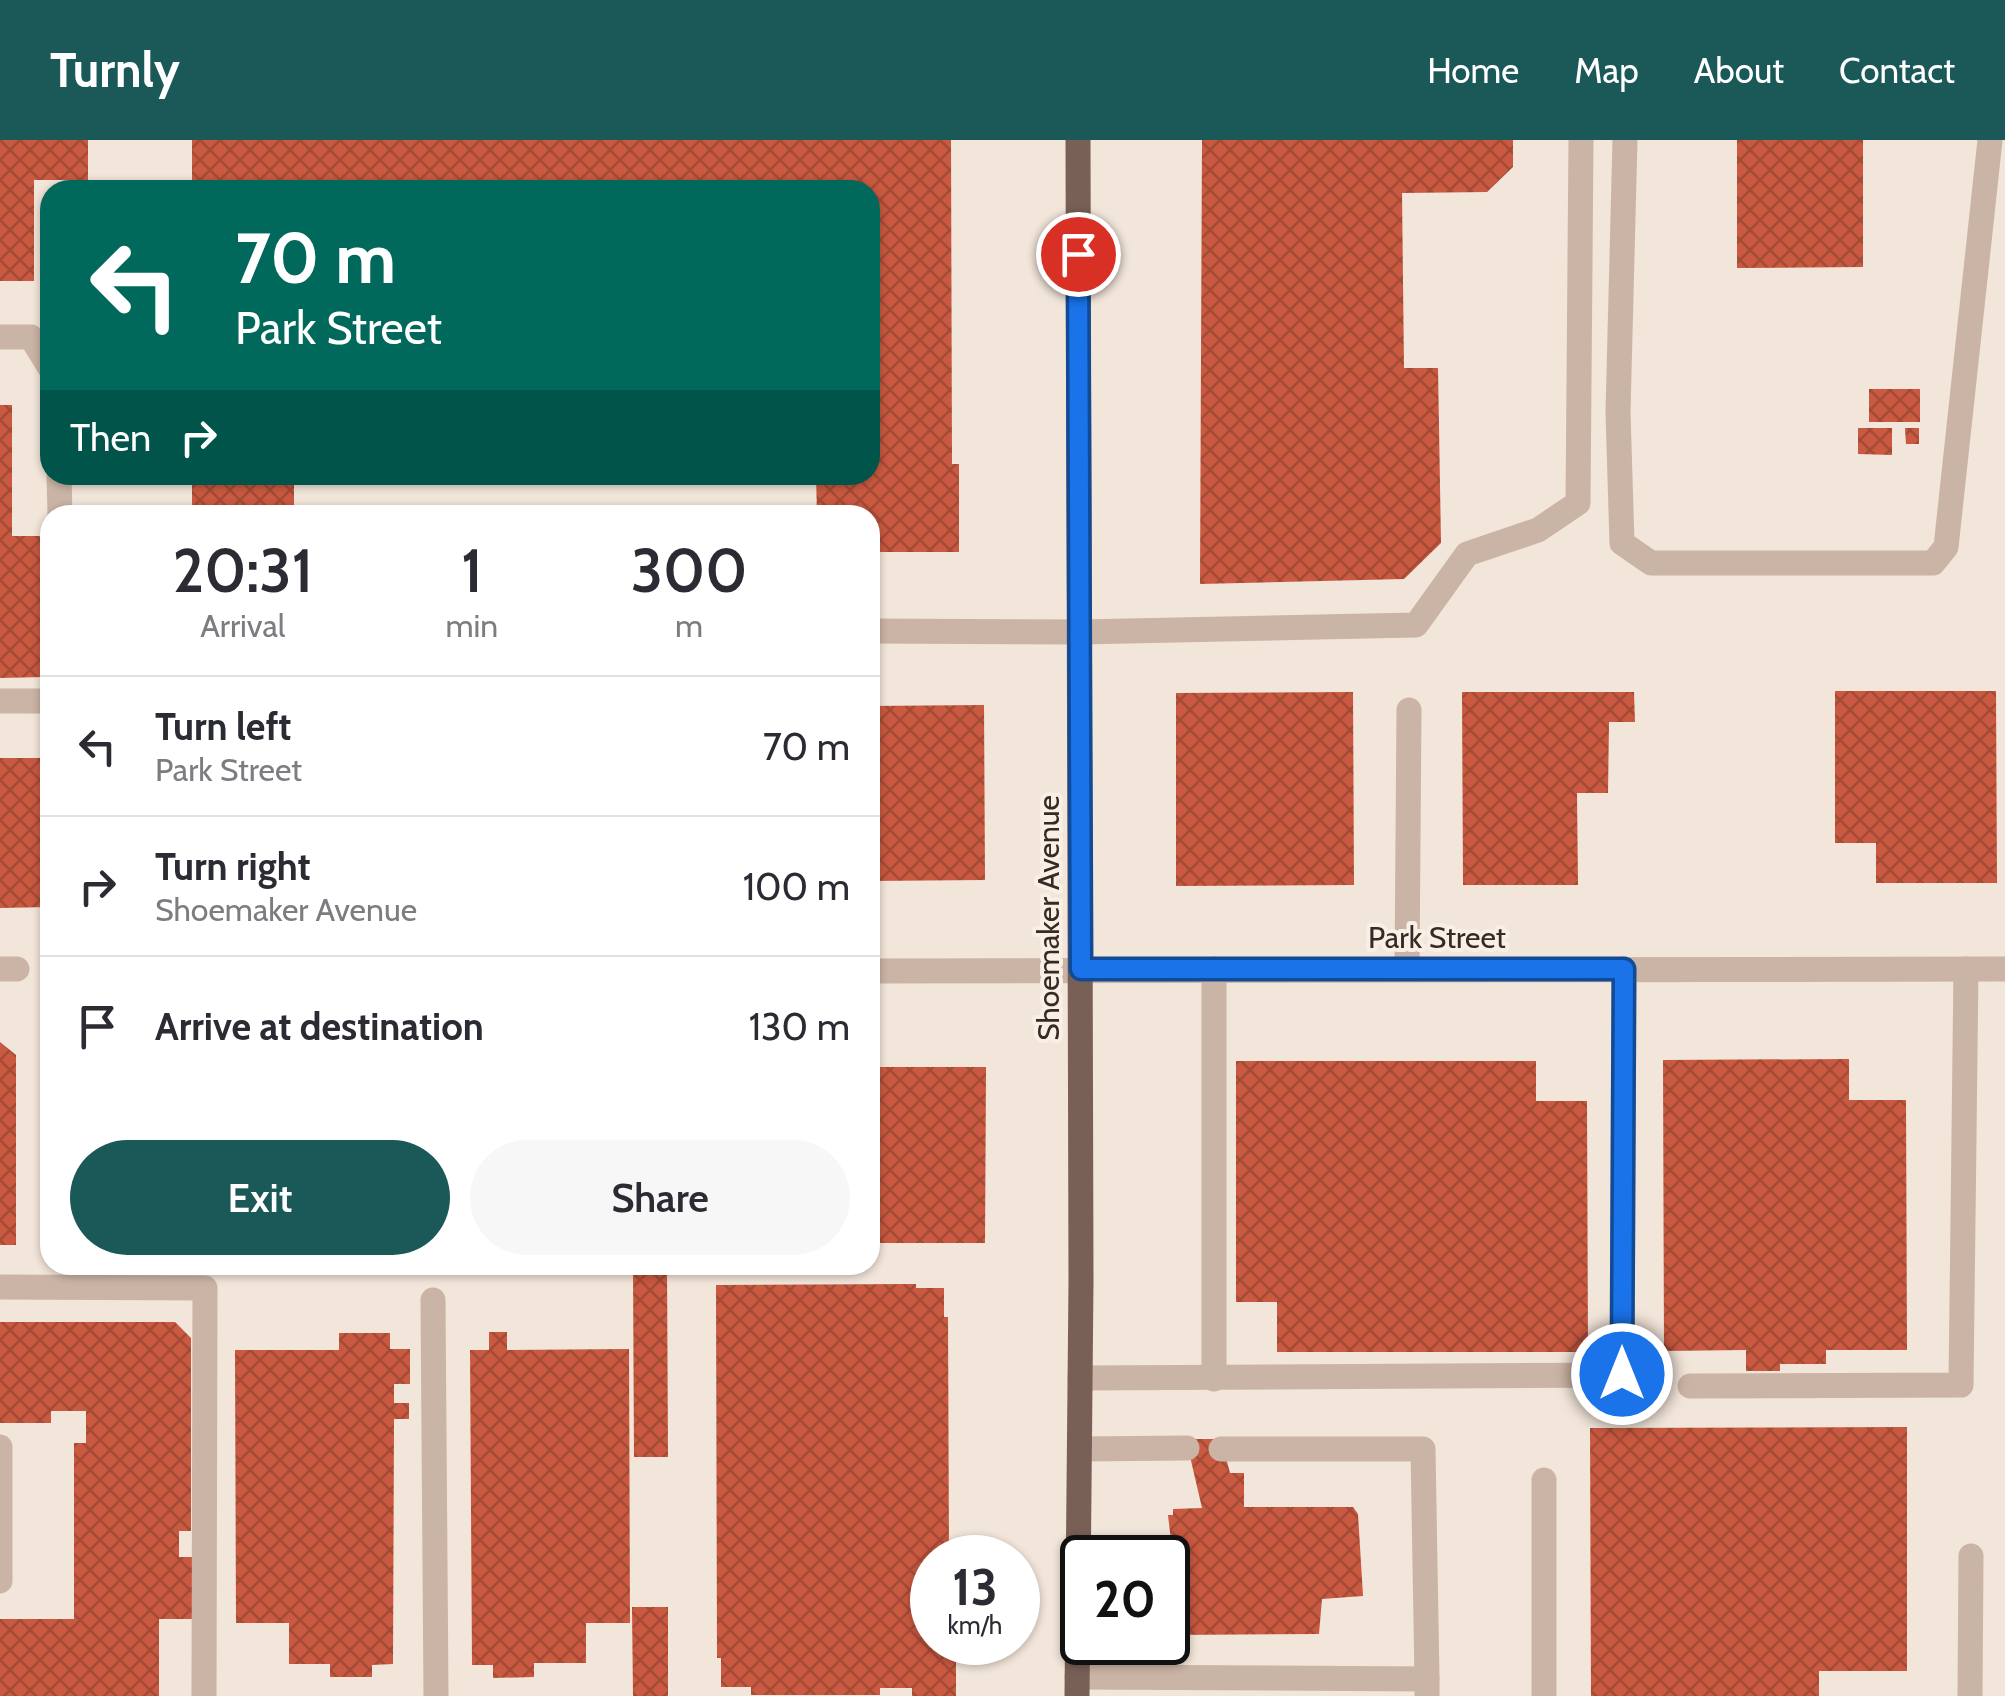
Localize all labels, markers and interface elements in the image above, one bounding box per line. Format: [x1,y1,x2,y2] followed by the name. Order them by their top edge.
[50,41,180,99] text: Turnly
[1427,49,1519,92] text: Home
[1574,49,1639,92] text: Map
[1694,49,1784,92] text: About
[1839,49,1955,92] text: Contact
[1036,212,1121,297] pin
[235,215,396,301] text: 70 m
[70,220,200,350] icon: left
[1051,227,1106,282] icon: arrive
[235,301,442,355] text: Park Street
[171,410,226,465] icon: right
[70,414,151,461] text: Then
[173,534,313,607] text: 20:31
[461,534,482,607] text: 1
[631,534,747,607] text: 300
[200,606,285,645] text: Arrival
[445,606,498,645] text: min
[675,606,703,645] text: m
[155,703,291,750] text: Turn left
[70,719,125,774] icon: left
[763,723,850,770] text: 70 m
[155,750,302,789] text: Park Street
[1030,795,1067,1041] street label: Shoemaker Avenue
[155,843,311,890] text: Turn right
[70,859,125,914] icon: right
[743,863,850,910] text: 100 m
[155,890,417,929] text: Shoemaker Avenue
[1368,919,1506,956] street label: Park Street
[70,999,125,1054] icon: arrive
[155,1003,484,1050] text: Arrive at destination
[749,1003,850,1050] text: 130 m
[70,1140,450,1255] button: Exit
[470,1140,850,1255] button: Share
[1570,1322,1674,1426] position arrow
[1060,1535,1190,1665] speed limit sign: 20
[952,1557,998,1618] text: 13
[948,1610,1002,1640] text: km/h

